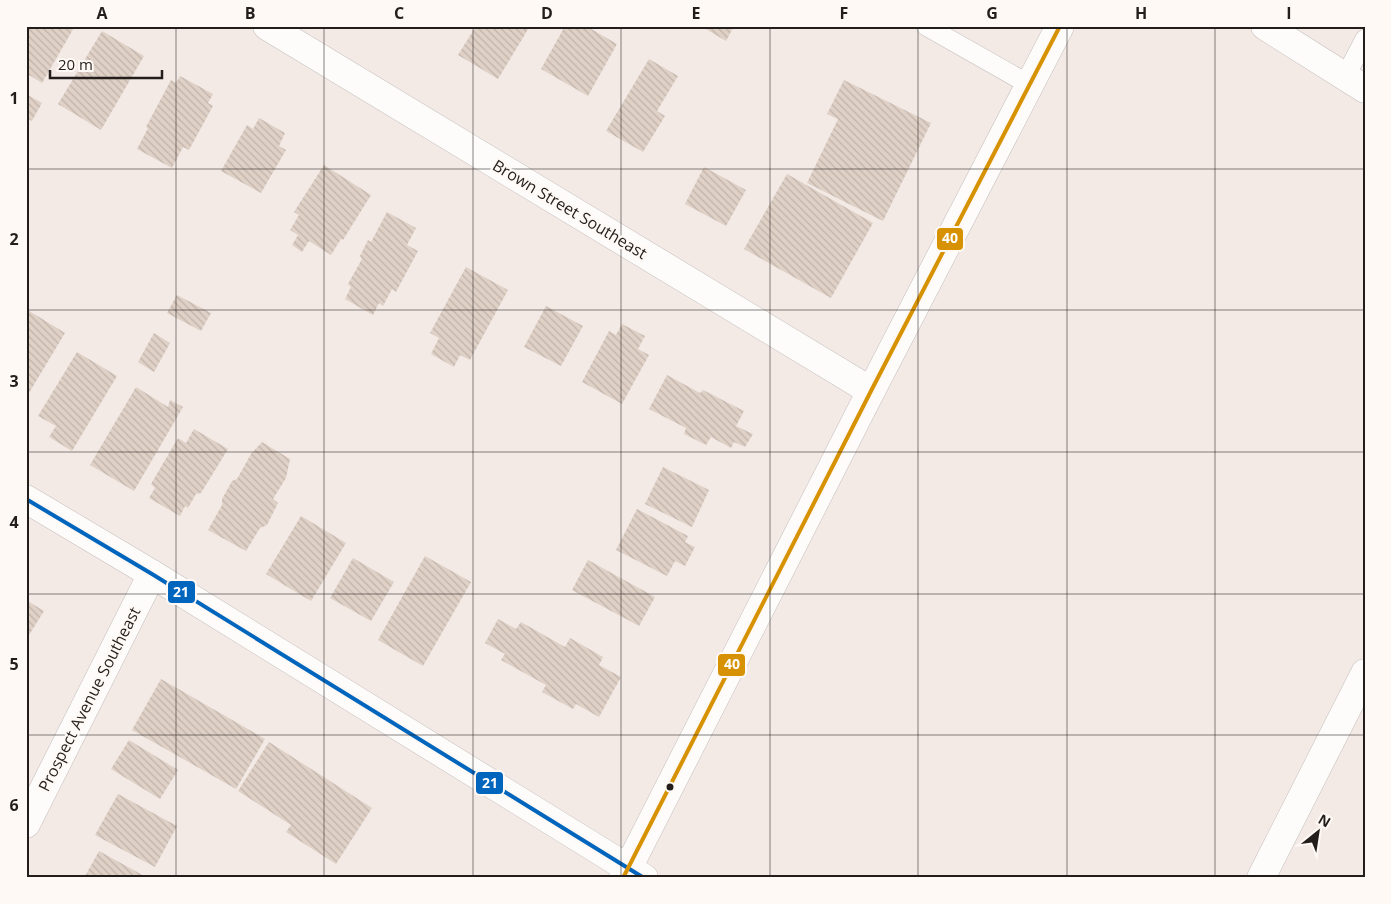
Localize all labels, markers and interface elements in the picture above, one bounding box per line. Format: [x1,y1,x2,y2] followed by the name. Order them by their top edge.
[96,2,108,24] text: A
[245,2,255,24] text: B
[394,2,404,24] text: C
[541,2,553,24] text: D
[692,2,701,24] text: E
[840,2,848,24] text: F
[986,2,998,24] text: G
[1135,2,1147,24] text: H
[1286,2,1292,24] text: I
[50,48,162,80] scale bar
[58,54,93,74] text: 20 m
[9,87,19,109] text: 1
[489,154,652,264] street label: Brown Street Southeast
[936,227,964,251] line badge: 40
[9,228,19,250] text: 2
[942,228,958,247] text: 40
[9,370,19,392] text: 3
[9,511,19,533] text: 4
[167,580,196,604] line badge: 21
[173,582,189,601] text: 21
[33,603,145,795] street label: Prospect Avenue Southeast
[9,653,19,675] text: 5
[717,653,746,677] line badge: 40
[724,654,740,673] text: 40
[475,771,504,795] line badge: 21
[482,773,498,792] text: 21
[665,782,675,792] unlabelled marker
[9,794,19,816] text: 6
[1294,806,1344,856] north arrow
[1315,809,1334,831] text: N

